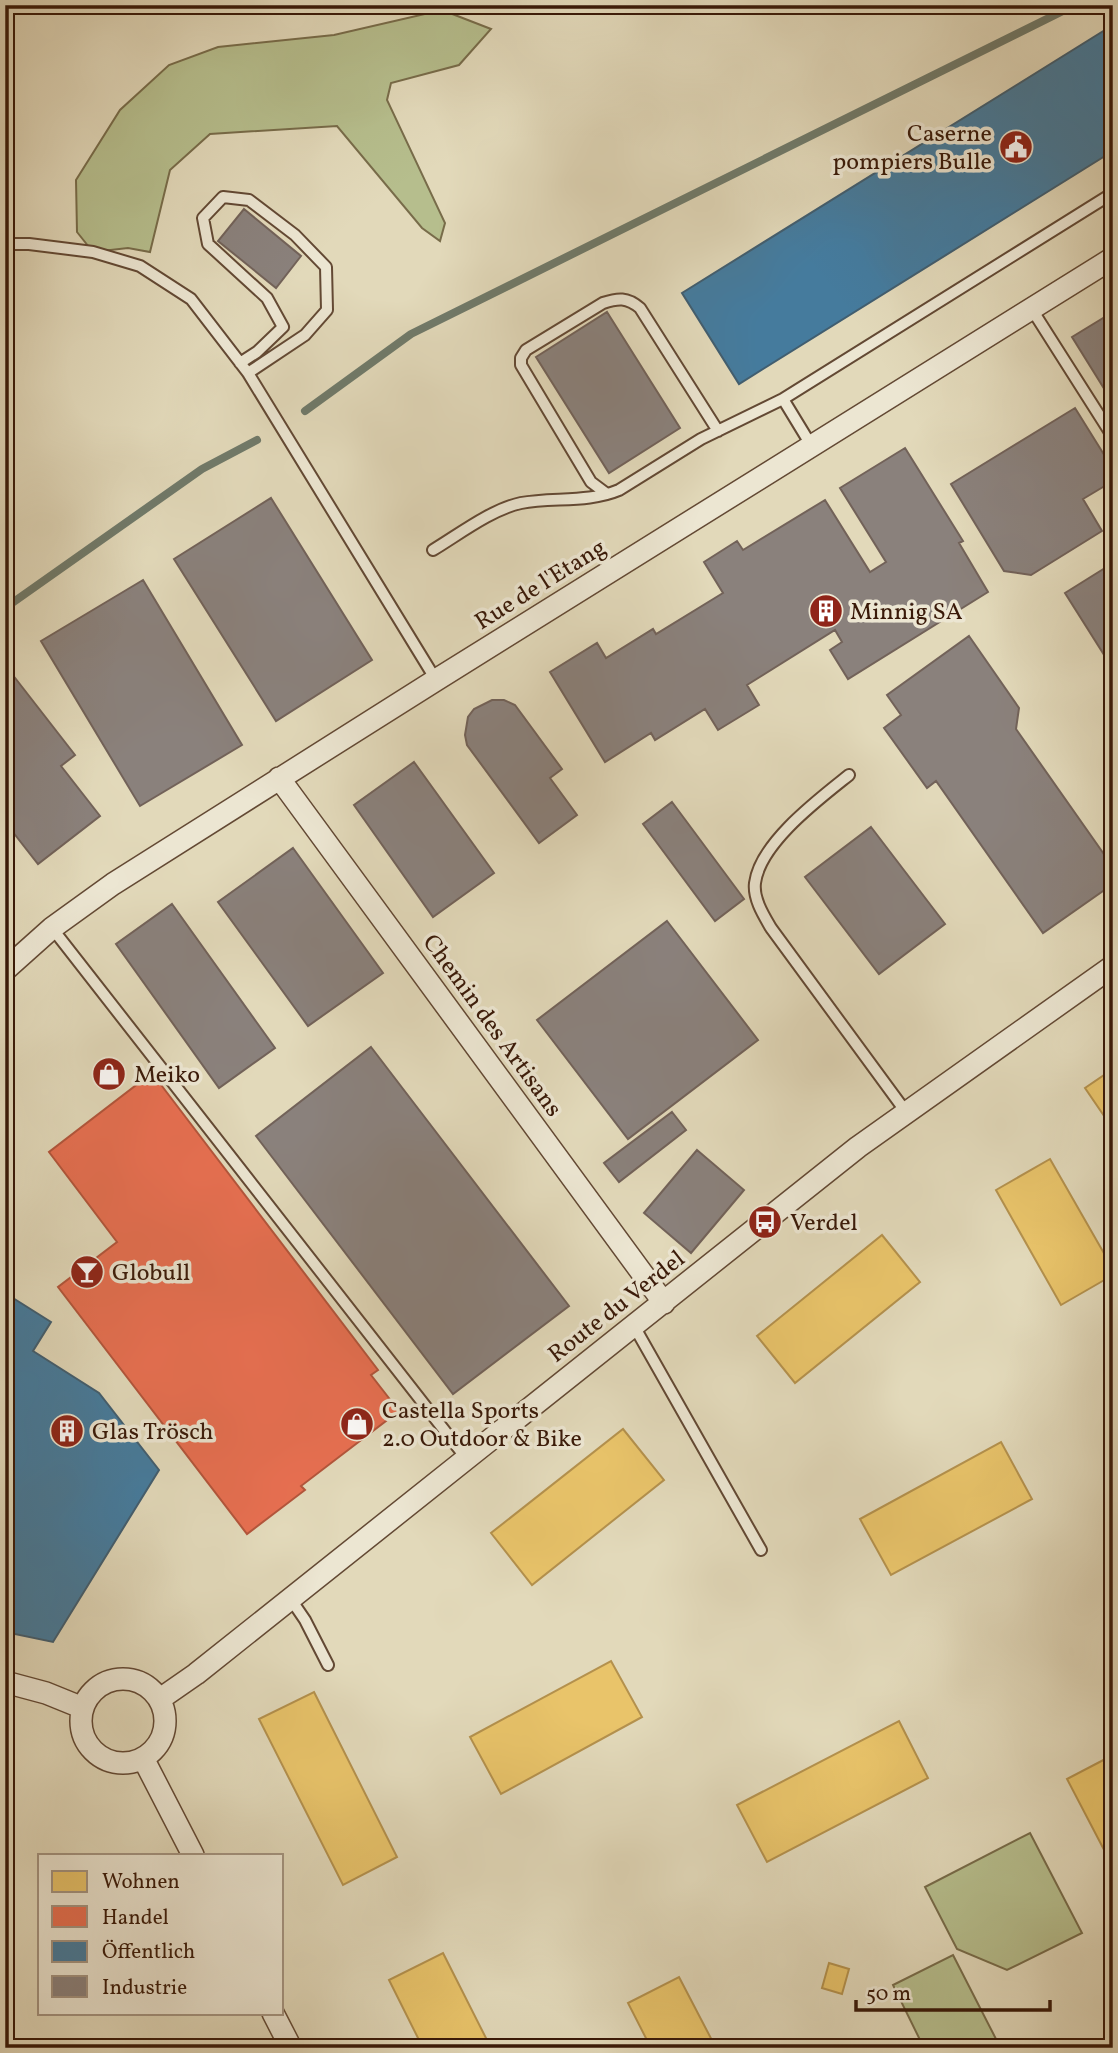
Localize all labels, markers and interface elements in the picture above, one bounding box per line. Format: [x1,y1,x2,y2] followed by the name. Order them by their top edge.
[833,118,992,180] place label: Caserne pompiers Bulle
[997,128,1035,166] public building icon: Caserne pompiers Bulle
[469,532,613,640] street label: Rue de l'Etang
[807,592,845,630] building icon: Minnig SA
[850,596,963,630] place label: Minnig SA
[413,928,569,1124] street label: Chemin des Artisans
[90,1055,128,1093] shop icon: Meiko
[134,1059,200,1093] place label: Meiko
[746,1203,784,1241] bus stop icon: Verdel
[790,1207,858,1241] place label: Verdel
[542,1243,693,1372] street label: Route du Verdel
[68,1253,106,1291] bar icon: Globull
[112,1257,190,1291] place label: Globull
[382,1395,582,1457] place label: Castella Sports 2.0 Outdoor & Bike
[338,1405,376,1443] shop icon: Castella Sports 2.0 Outdoor & Bike
[48,1412,86,1450] building icon: Glas Trösch
[92,1416,214,1450] place label: Glas Trösch
[38,1854,284,2014] legend
[102,1868,180,1897] text: Wohnen
[102,1904,169,1933] text: Handel
[102,1938,195,1967] text: Öffentlich
[856,1969,1050,2013] scale bar
[102,1974,187,2003] text: Industrie
[866,1980,911,2009] text: 50 m

